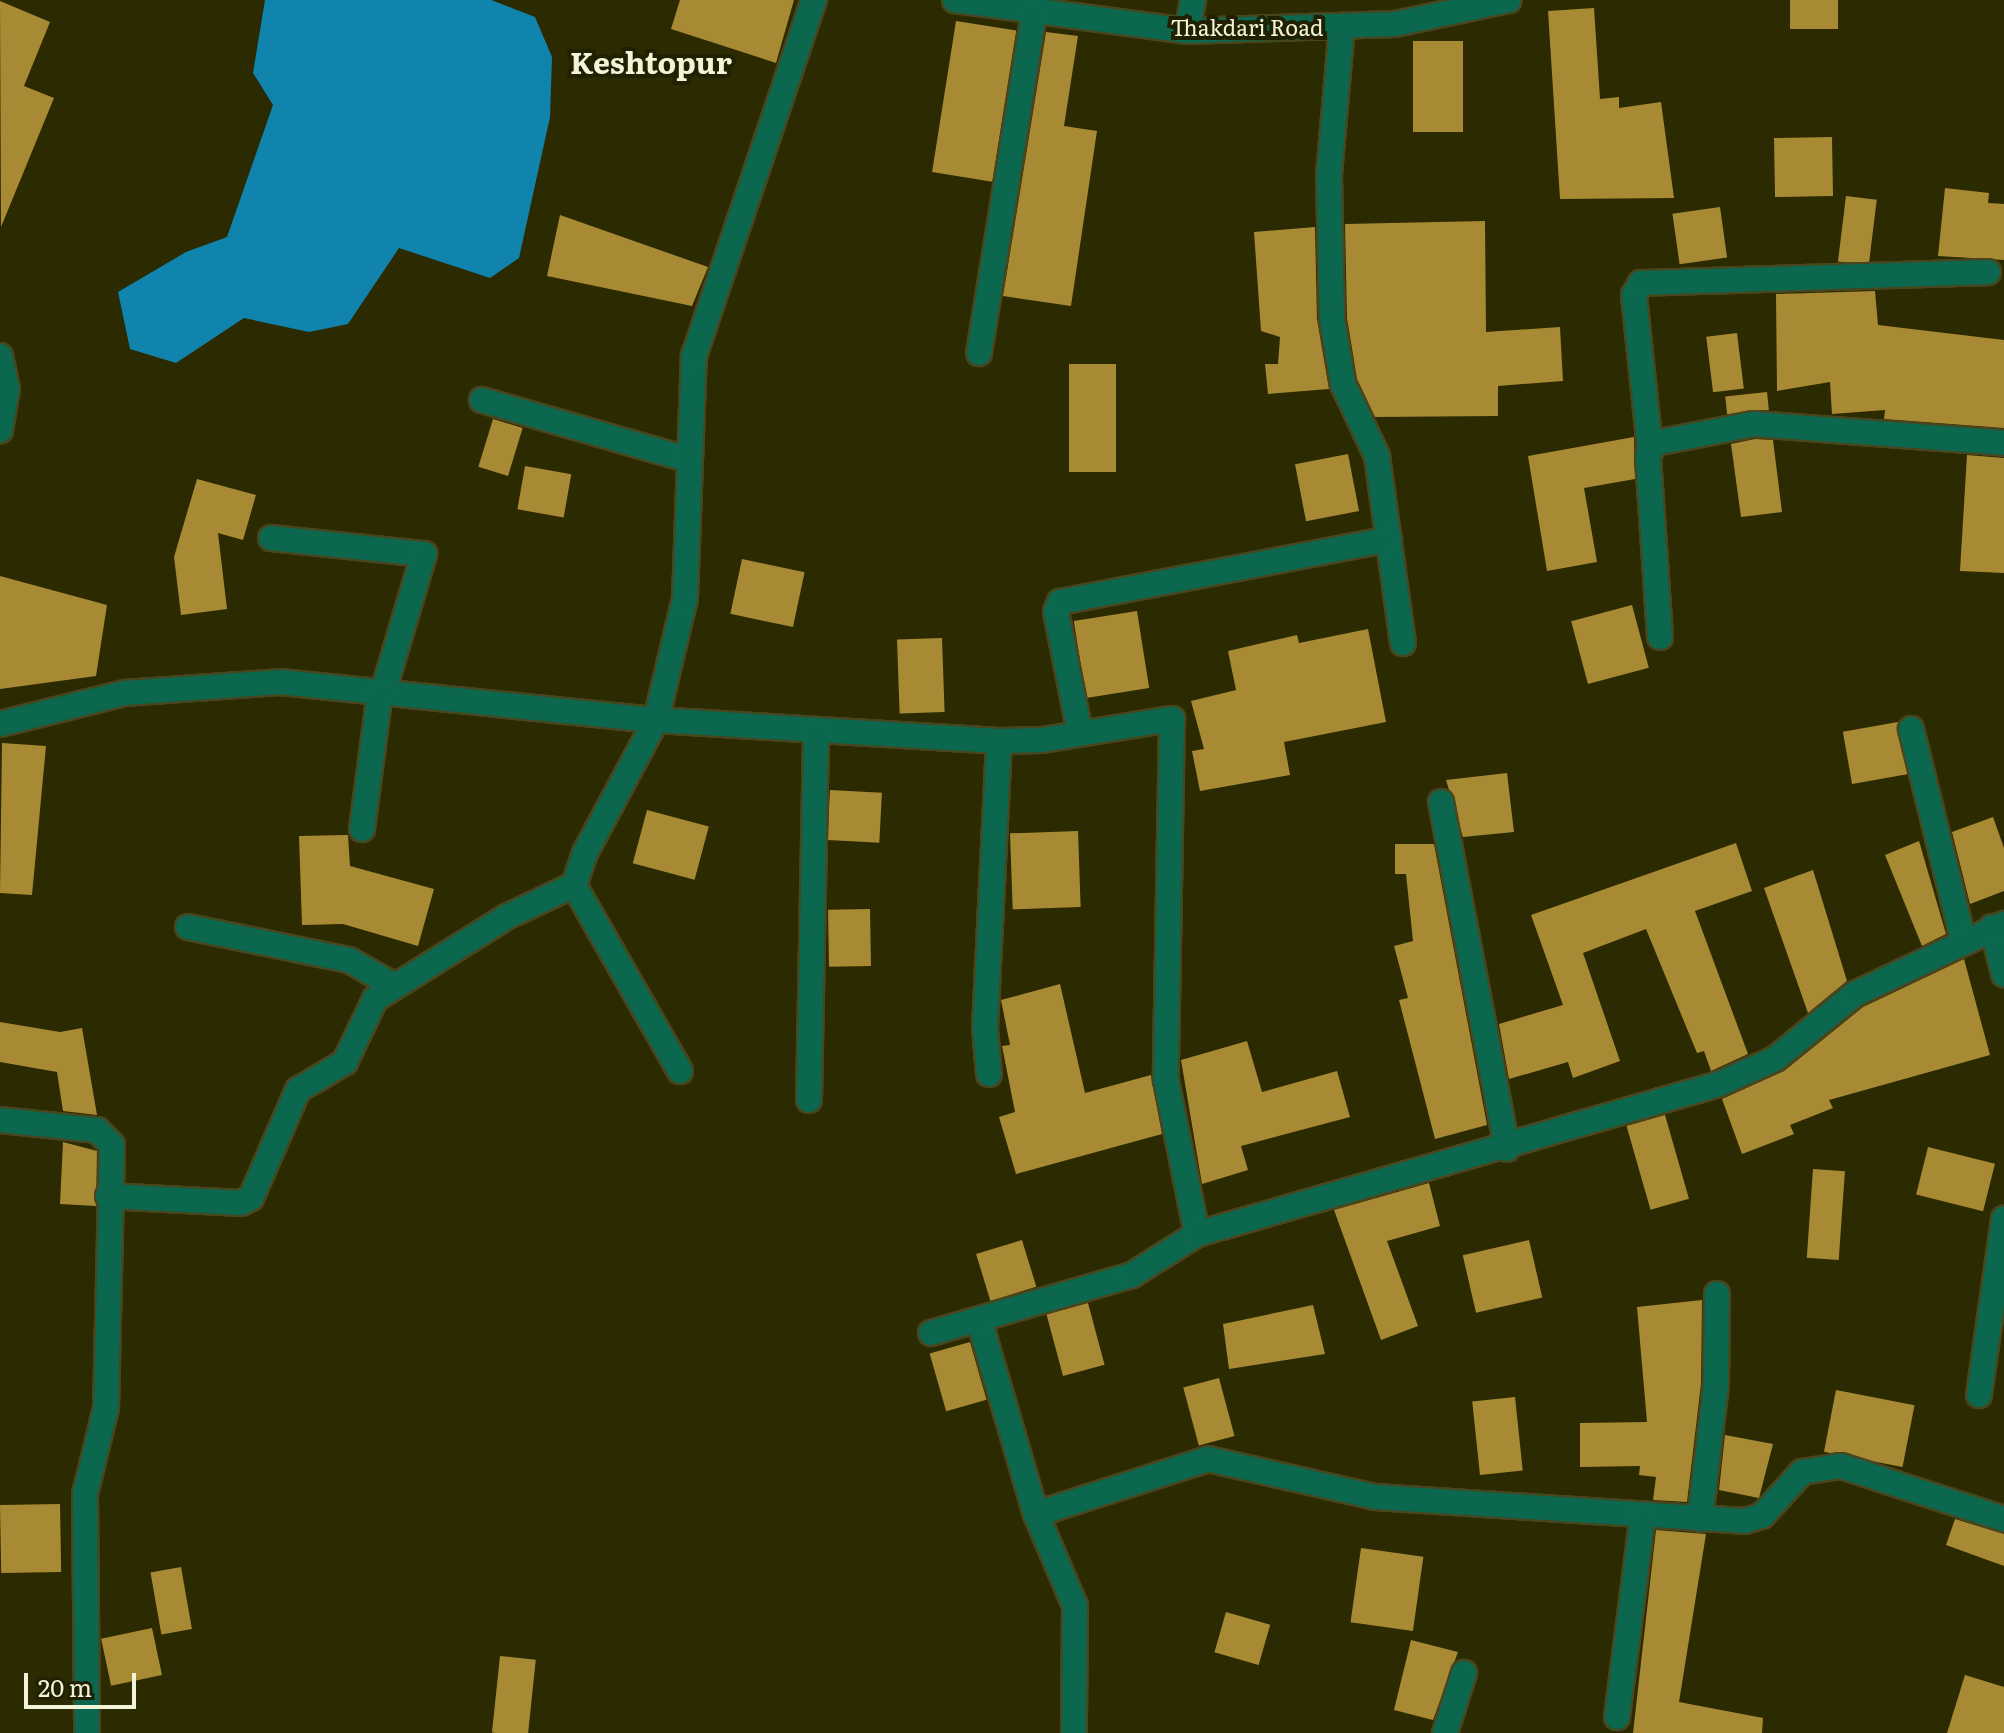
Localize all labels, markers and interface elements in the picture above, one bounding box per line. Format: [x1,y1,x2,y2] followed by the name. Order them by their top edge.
[1171,14,1323,40] street label: Thakdari Road
[570,43,732,79] district label: Keshtopur
[28,1657,140,1707] scale bar
[38,1669,92,1704] text: 20 m

